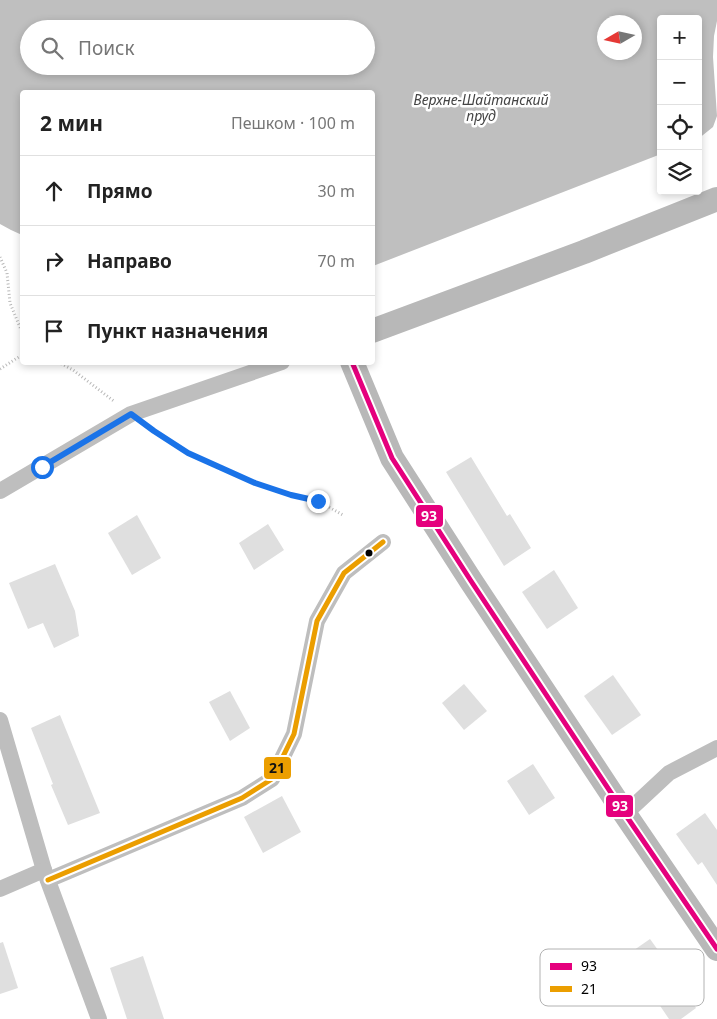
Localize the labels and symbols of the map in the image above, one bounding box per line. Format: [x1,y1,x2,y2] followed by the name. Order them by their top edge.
[597,15,642,60] north arrow
[414,90,549,125] water label: Верхне-Шайтанский пруд
[31,456,54,479] route start
[307,490,330,513] route end
[415,504,444,528] line badge: 93
[421,506,437,525] text: 93
[364,548,374,558] unlabelled marker
[263,756,292,780] line badge: 21
[269,758,285,777] text: 21
[605,794,634,818] line badge: 93
[612,796,628,815] text: 93
[540,949,704,1006] legend
[581,956,597,975] text: 93
[581,979,597,998] text: 21

